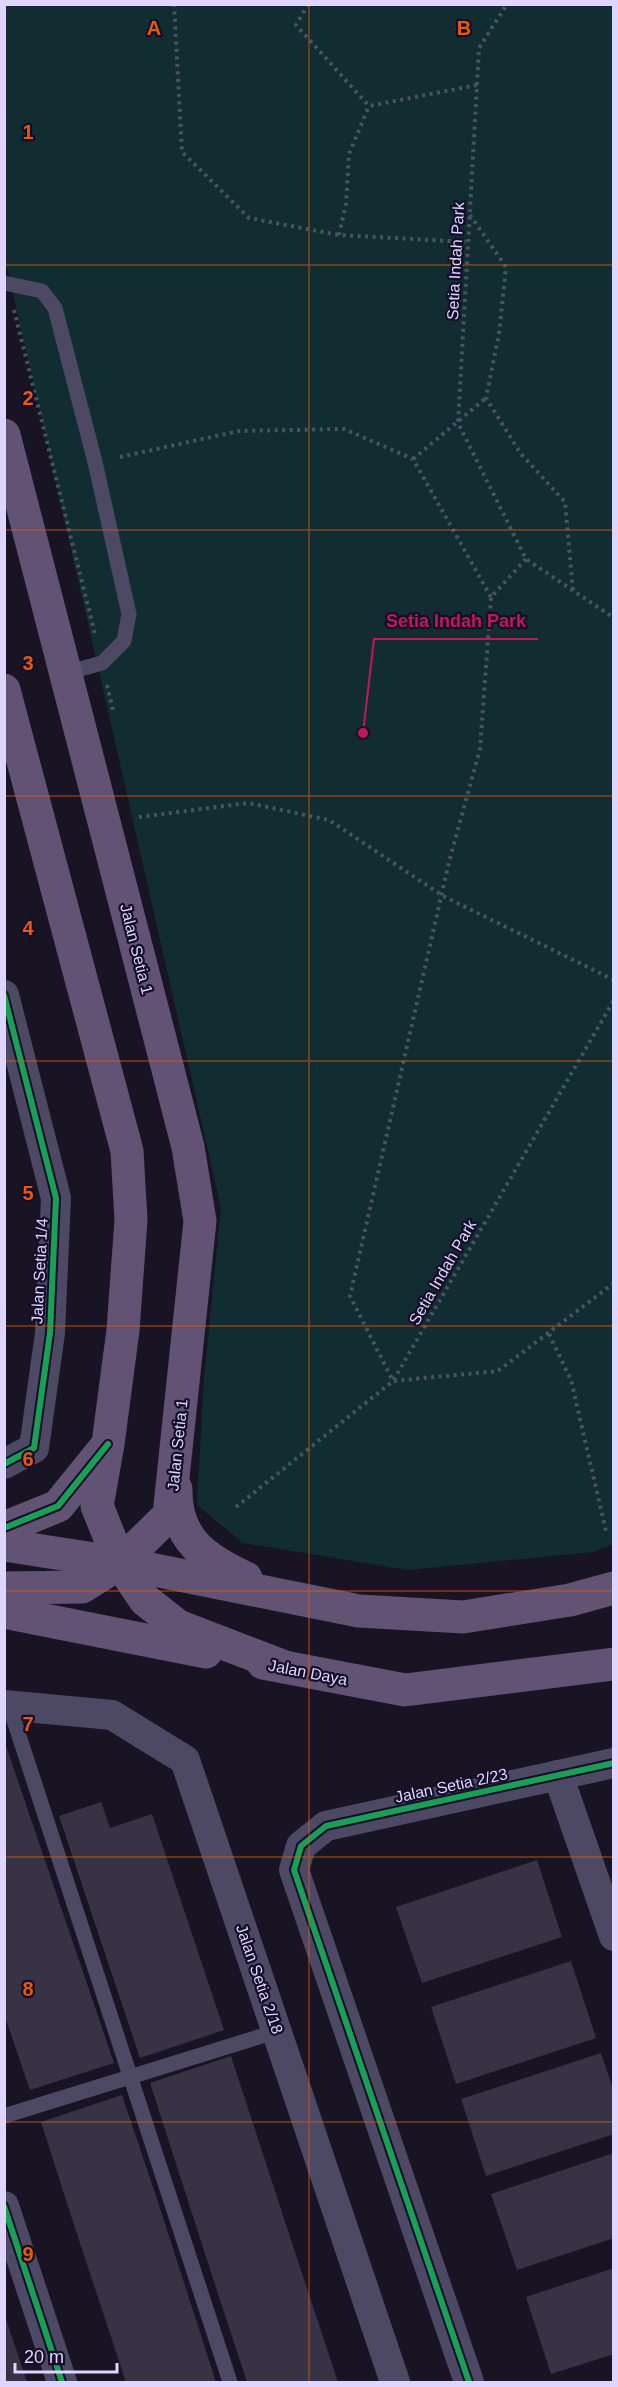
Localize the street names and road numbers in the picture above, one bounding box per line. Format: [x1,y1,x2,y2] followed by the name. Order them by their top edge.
[444,201,467,321] street label: Setia Indah Park
[117,902,156,996] street label: Jalan Setia 1
[405,1216,480,1328] street label: Setia Indah Park
[28,1218,51,1324] street label: Jalan Setia 1/4
[164,1398,191,1492] street label: Jalan Setia 1
[267,1657,349,1688] street label: Jalan Daya
[393,1765,509,1806] street label: Jalan Setia 2/23
[233,1922,286,2036] street label: Jalan Setia 2/18

